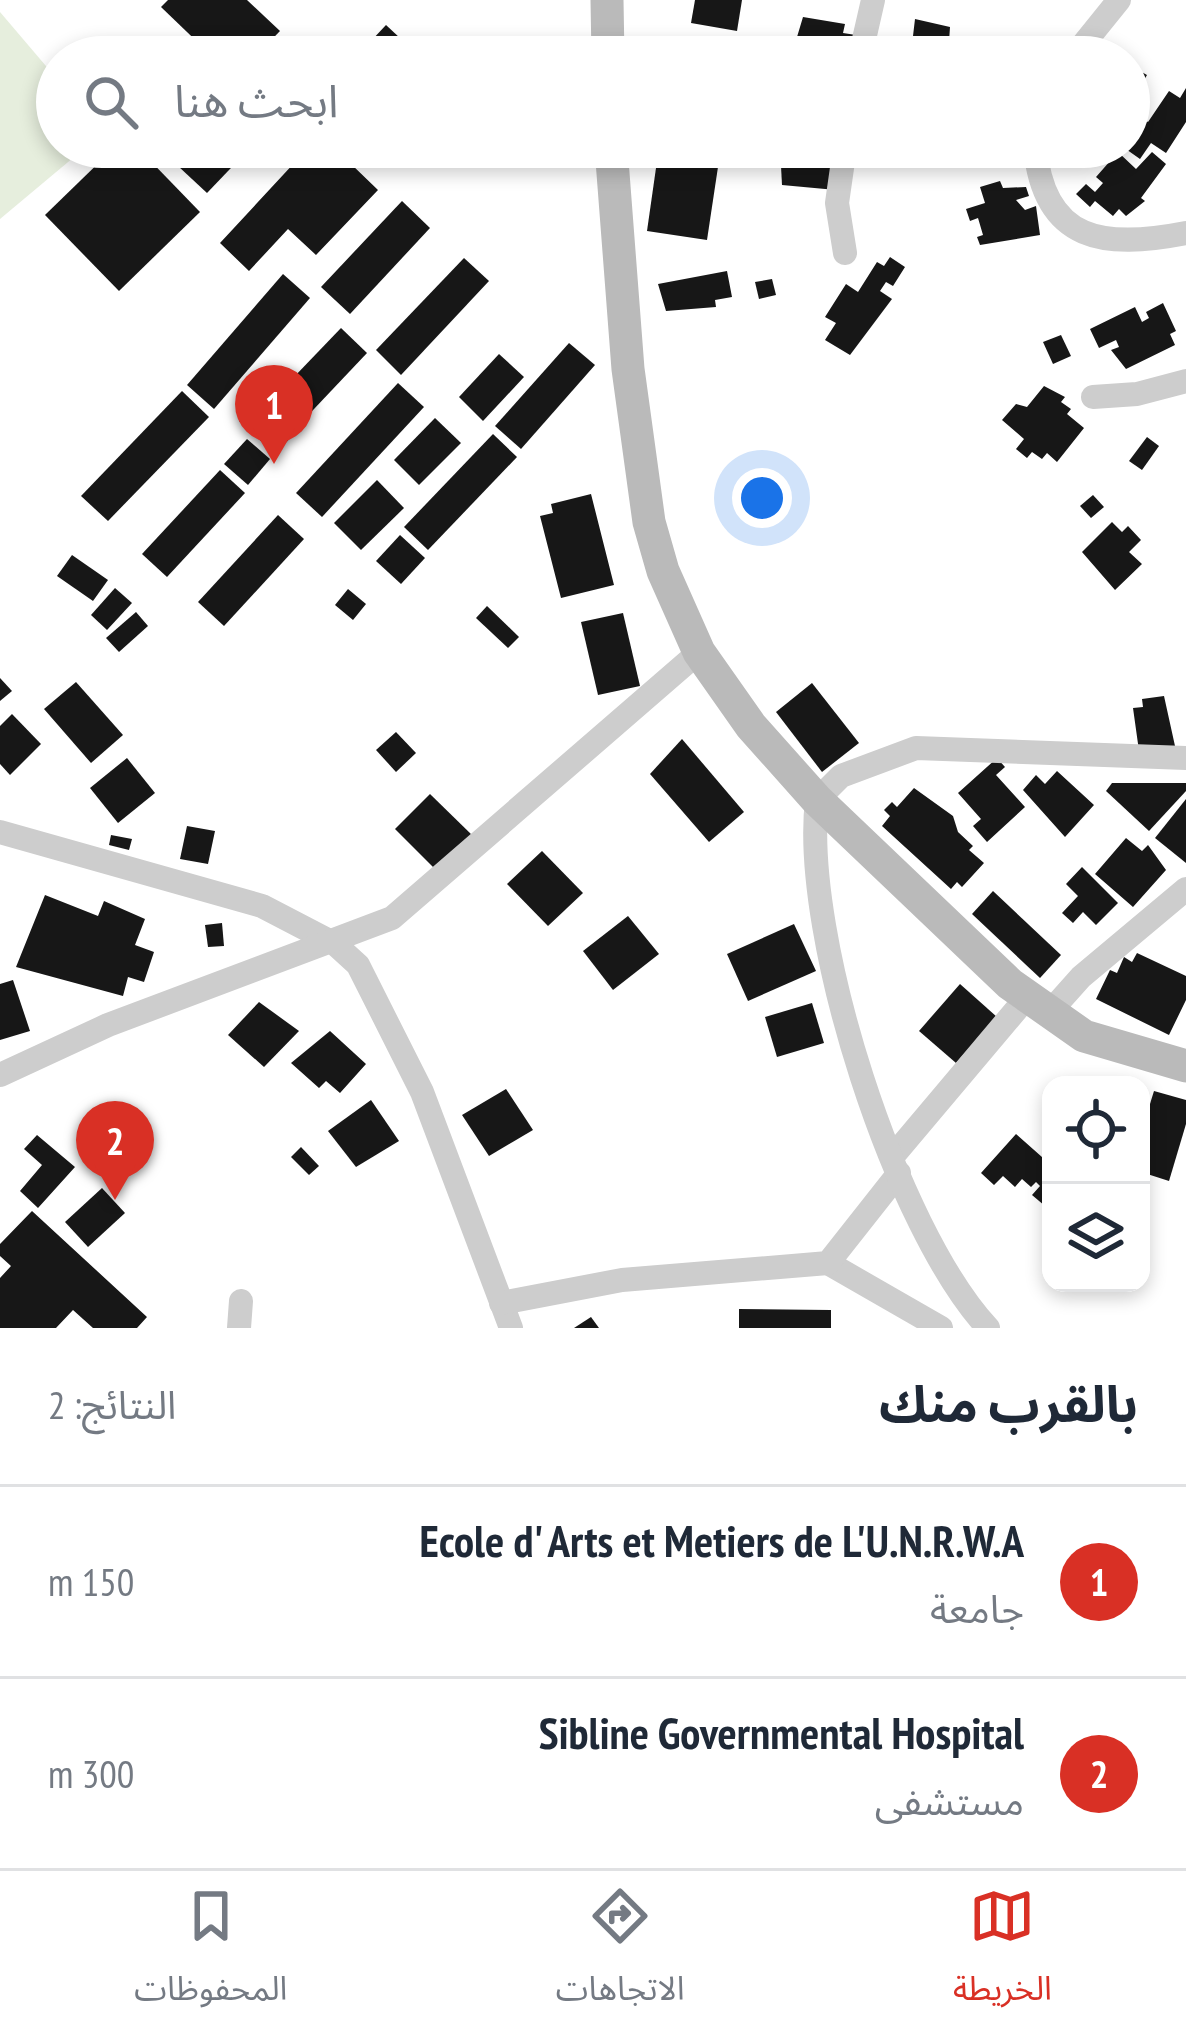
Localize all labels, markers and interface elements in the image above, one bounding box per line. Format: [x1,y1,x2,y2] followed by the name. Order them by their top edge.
[36,36,1150,168] search box
[78,69,144,135] icon: search
[174,71,339,129] text: ابحث هنا
[235,365,313,464] pin: 1
[732,468,792,528] your location
[1042,1076,1150,1292] map controls
[1042,1076,1150,1184] button: locate
[76,1101,154,1200] pin: 2
[1042,1184,1150,1292] button: layers
[879,1370,1138,1436] text: بالقرب منك
[48,1379,176,1430] text: النتائج: 2
[420,1511,1024,1569] text: Ecole d' Arts et Metiers de L'U.N.R.W.A
[48,1556,134,1607] text: 150 m
[1090,1556,1108,1607] text: 1
[930,1583,1024,1634] text: جامعة
[539,1703,1024,1761] text: Sibline Governmental Hospital
[48,1748,134,1799] text: 300 m
[1090,1748,1108,1799] text: 2
[875,1775,1024,1826] text: مستشفى
[134,1883,287,2024] tab: المحفوظات
[556,1883,685,2024] tab: الاتجاهات
[953,1883,1052,2024] tab: الخريطة

